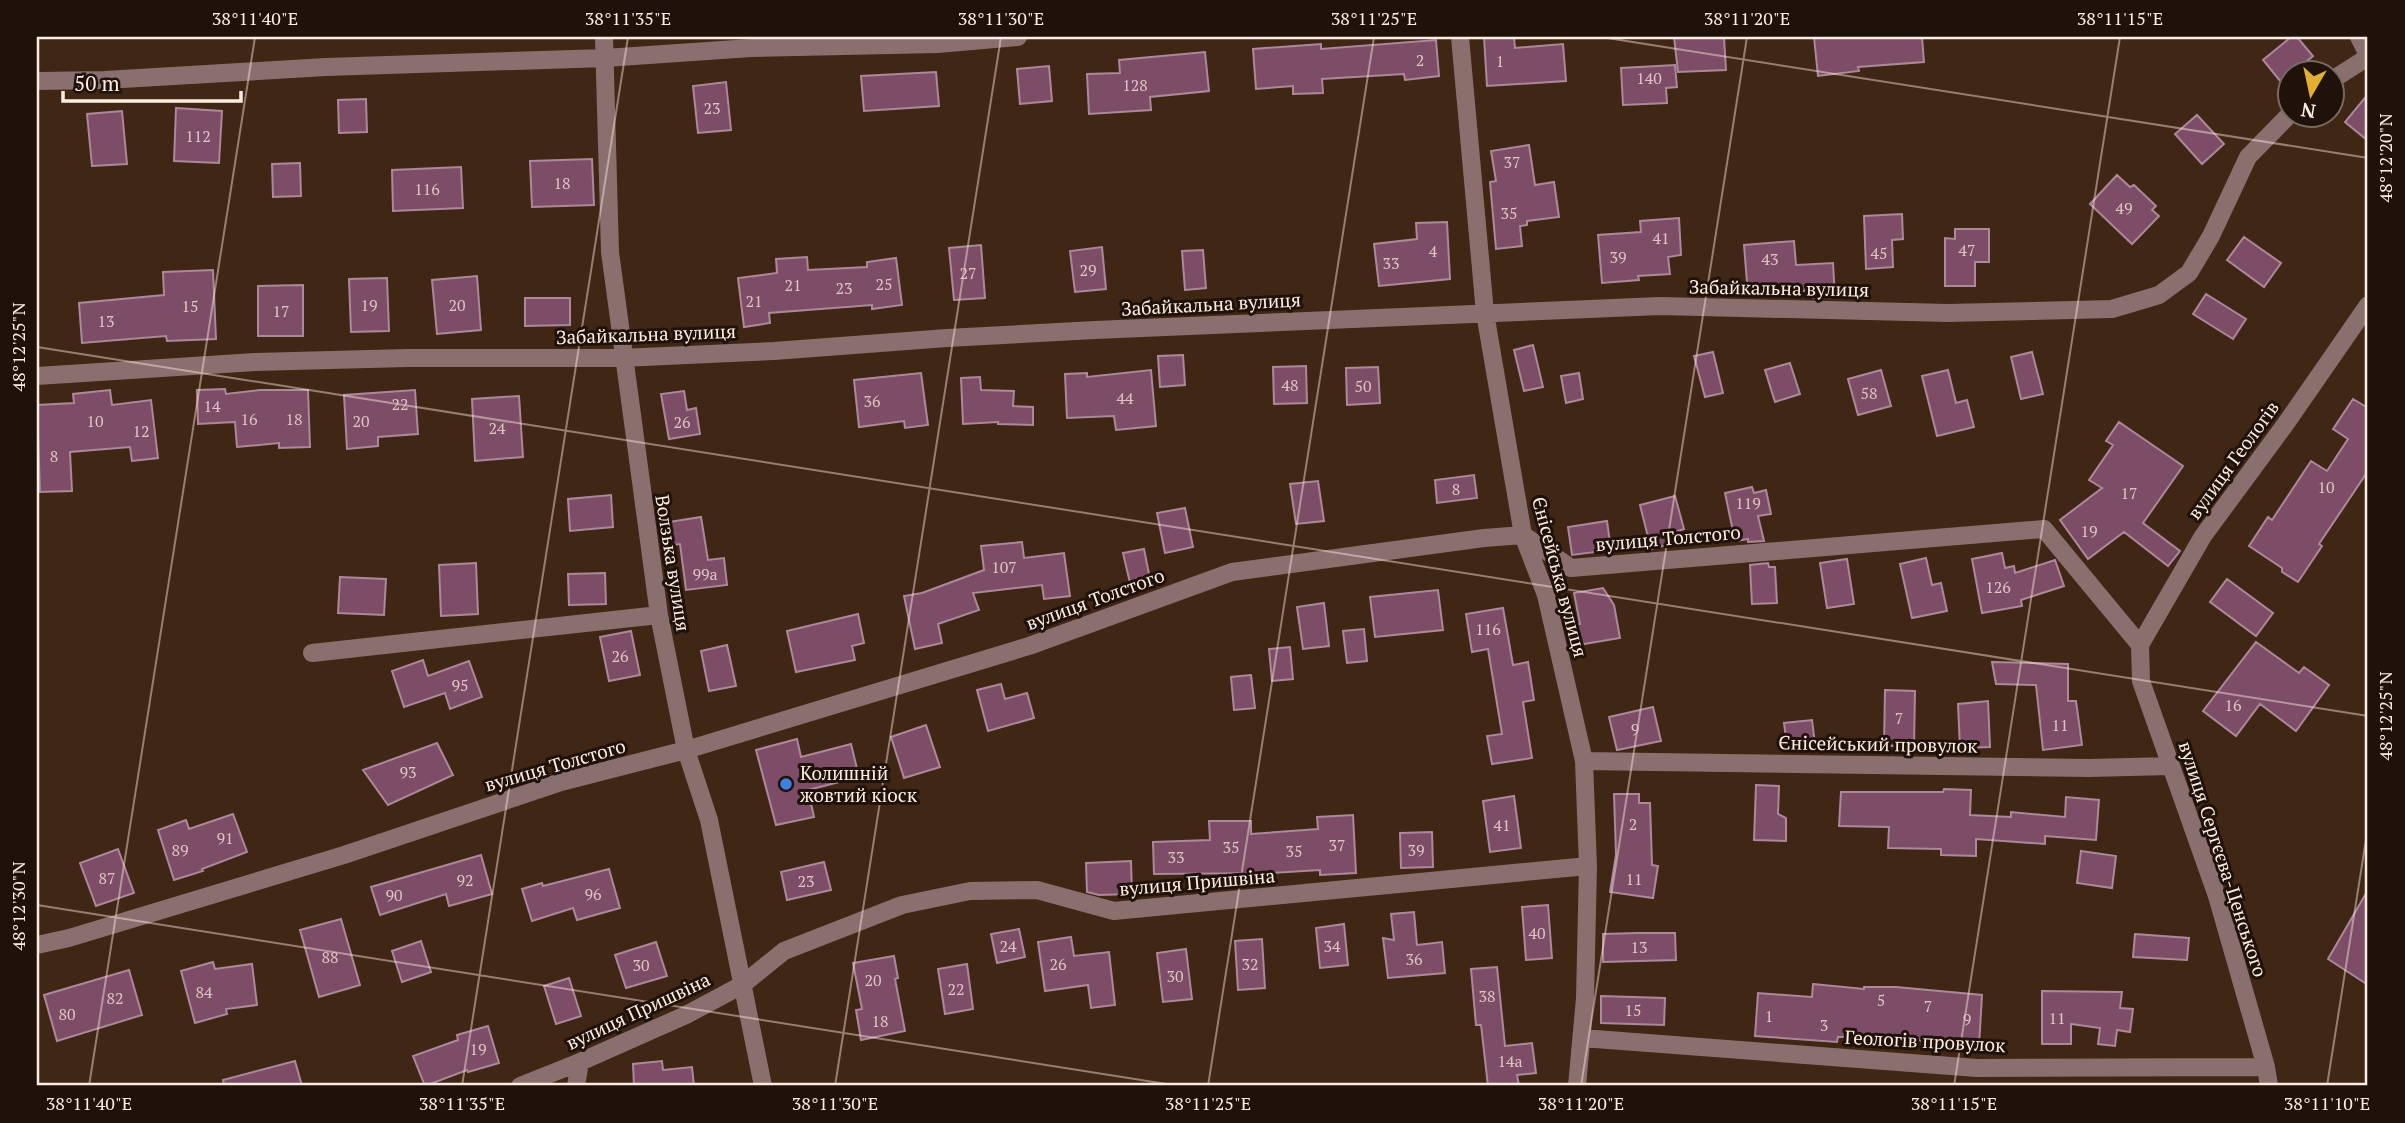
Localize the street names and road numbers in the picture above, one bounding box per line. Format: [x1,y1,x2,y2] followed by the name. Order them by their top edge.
[1689,273,1869,302] street label: Забайкальна вулиця
[1120,286,1302,321] street label: Забайкальна вулиця
[556,318,736,349] street label: Забайкальна вулиця
[2181,395,2284,524] street label: вулиця Геологів
[650,493,697,633] street label: Волзька вулиця
[1527,494,1594,660] street label: Єнісейська вулиця
[1594,519,1742,556] street label: вулиця Толстого
[1022,562,1167,635] street label: вулиця Толстого
[1778,729,1978,758] street label: Єнісейський провулок
[481,732,628,797] street label: вулиця Толстого
[2174,738,2273,980] street label: вулиця Сергєєва-Ценського
[1118,862,1276,901] street label: вулиця Пришвіна
[562,966,714,1055] street label: вулиця Пришвіна
[1844,1024,2007,1057] street label: Геологів провулок

